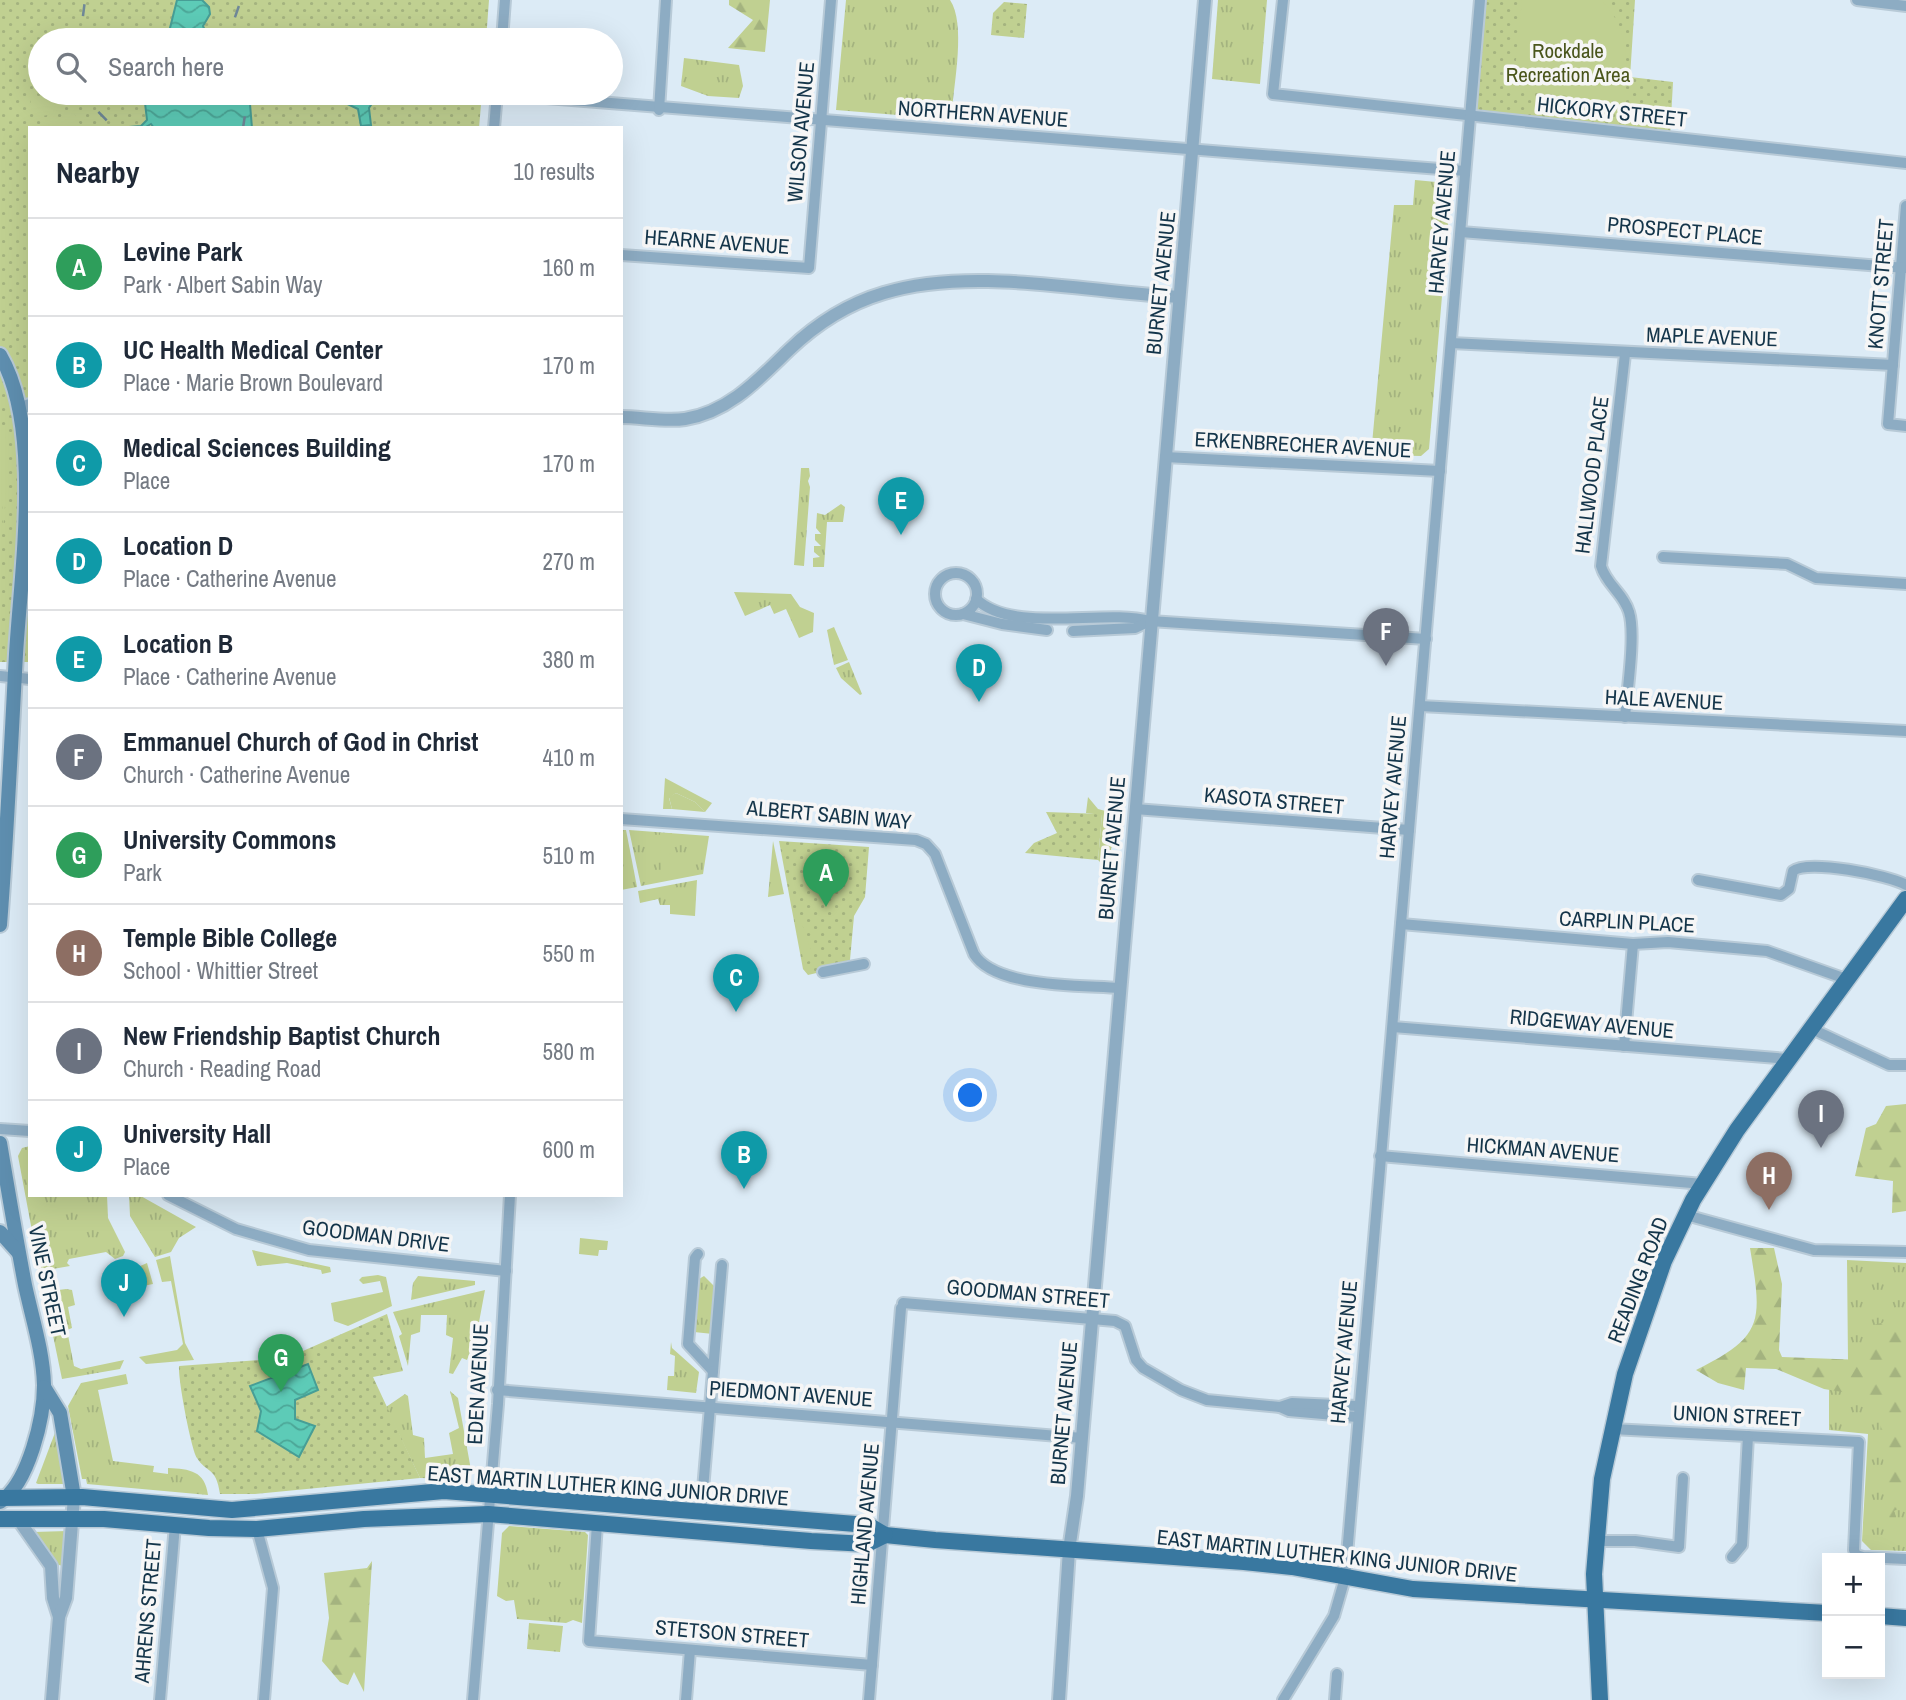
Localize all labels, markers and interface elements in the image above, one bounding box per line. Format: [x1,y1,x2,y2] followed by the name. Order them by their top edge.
[28,28,623,105] search box
[1506,36,1631,89] park label: Rockdale Recreation Area
[52,48,90,86] icon: search
[108,49,224,84] text: Search here
[780,60,821,204] street label: WILSON AVENUE
[1536,89,1689,134] street label: HICKORY STREET
[897,93,1069,134] street label: NORTHERN AVENUE
[1421,149,1462,295] street label: HARVEY AVENUE
[56,152,139,192] text: Nearby
[513,156,595,187] text: 10 results
[1606,209,1764,252] street label: PROSPECT PLACE
[1139,210,1182,356] street label: BURNET AVENUE
[1860,217,1901,350] street label: KNOTT STREET
[644,222,790,261] street label: HEARNE AVENUE
[123,234,243,269] text: Levine Park
[72,252,86,283] text: A
[543,252,595,283] text: 160 m
[123,269,323,300] text: Park · Albert Sabin Way
[1646,320,1778,353] street label: MAPLE AVENUE
[123,332,382,367] text: UC Health Medical Center
[72,350,86,381] text: B
[543,350,595,381] text: 170 m
[123,367,383,398] text: Place · Marie Brown Boulevard
[1567,394,1616,555] street label: HALLWOOD PLACE
[1194,424,1412,465] street label: ERKENBRECHER AVENUE
[123,430,391,465] text: Medical Sciences Building
[72,448,86,479] text: C
[543,448,595,479] text: 170 m
[123,465,170,496] text: Place
[878,477,924,535] pin: E
[123,528,233,563] text: Location D
[72,546,86,577] text: D
[543,546,595,577] text: 270 m
[123,563,337,594] text: Place · Catherine Avenue
[1363,608,1409,666] pin: F
[123,626,233,661] text: Location B
[73,644,85,675] text: E
[543,644,595,675] text: 380 m
[956,644,1002,702] pin: D
[123,661,337,692] text: Place · Catherine Avenue
[1604,682,1724,717] street label: HALE AVENUE
[1372,714,1413,860] street label: HARVEY AVENUE
[123,724,478,759] text: Emmanuel Church of God in Christ
[73,742,85,773] text: F
[543,742,595,773] text: 410 m
[123,759,350,790] text: Church · Catherine Avenue
[1091,775,1132,921] street label: BURNET AVENUE
[1203,780,1346,821] street label: KASOTA STREET
[745,793,913,836] street label: ALBERT SABIN WAY
[123,822,336,857] text: University Commons
[72,840,86,871] text: G
[543,840,595,871] text: 510 m
[803,849,849,907] pin: A
[123,857,162,888] text: Park
[1558,903,1696,940] street label: CARPLIN PLACE
[123,920,337,955] text: Temple Bible College
[72,938,86,969] text: H
[543,938,595,969] text: 550 m
[713,954,759,1012] pin: C
[123,955,318,986] text: School · Whittier Street
[1509,1002,1675,1045] street label: RIDGEWAY AVENUE
[123,1018,441,1053] text: New Friendship Baptist Church
[76,1036,82,1067] text: I
[543,1036,595,1067] text: 580 m
[123,1053,321,1084] text: Church · Reading Road
[953,1078,987,1112] your location
[1798,1090,1844,1148] pin: I
[123,1116,271,1151] text: University Hall
[1466,1130,1620,1169] street label: HICKMAN AVENUE
[721,1131,767,1189] pin: B
[74,1134,84,1165] text: J
[543,1134,595,1165] text: 600 m
[123,1151,170,1182] text: Place
[1746,1152,1792,1210] pin: H
[301,1212,451,1259] street label: GOODMAN DRIVE
[1600,1213,1675,1347] street label: READING ROAD
[22,1223,74,1340] street label: VINE STREET
[101,1259,147,1317] pin: J
[945,1272,1111,1315] street label: GOODMAN STREET
[1323,1279,1364,1425] street label: HARVEY AVENUE
[460,1323,495,1445] street label: EDEN AVENUE
[258,1334,304,1392] pin: G
[1043,1340,1084,1486] street label: BURNET AVENUE
[708,1373,874,1414] street label: PIEDMONT AVENUE
[1672,1398,1802,1433] street label: UNION STREET
[843,1442,886,1606] street label: HIGHLAND AVENUE
[426,1458,790,1513] street label: EAST MARTIN LUTHER KING JUNIOR DRIVE
[1156,1522,1519,1589] street label: EAST MARTIN LUTHER KING JUNIOR DRIVE
[127,1537,168,1685] street label: AHRENS STREET
[1822,1553,1885,1679] map controls
[1822,1553,1885,1616] button: +
[654,1612,811,1655] street label: STETSON STREET
[1822,1616,1885,1679] button: −

